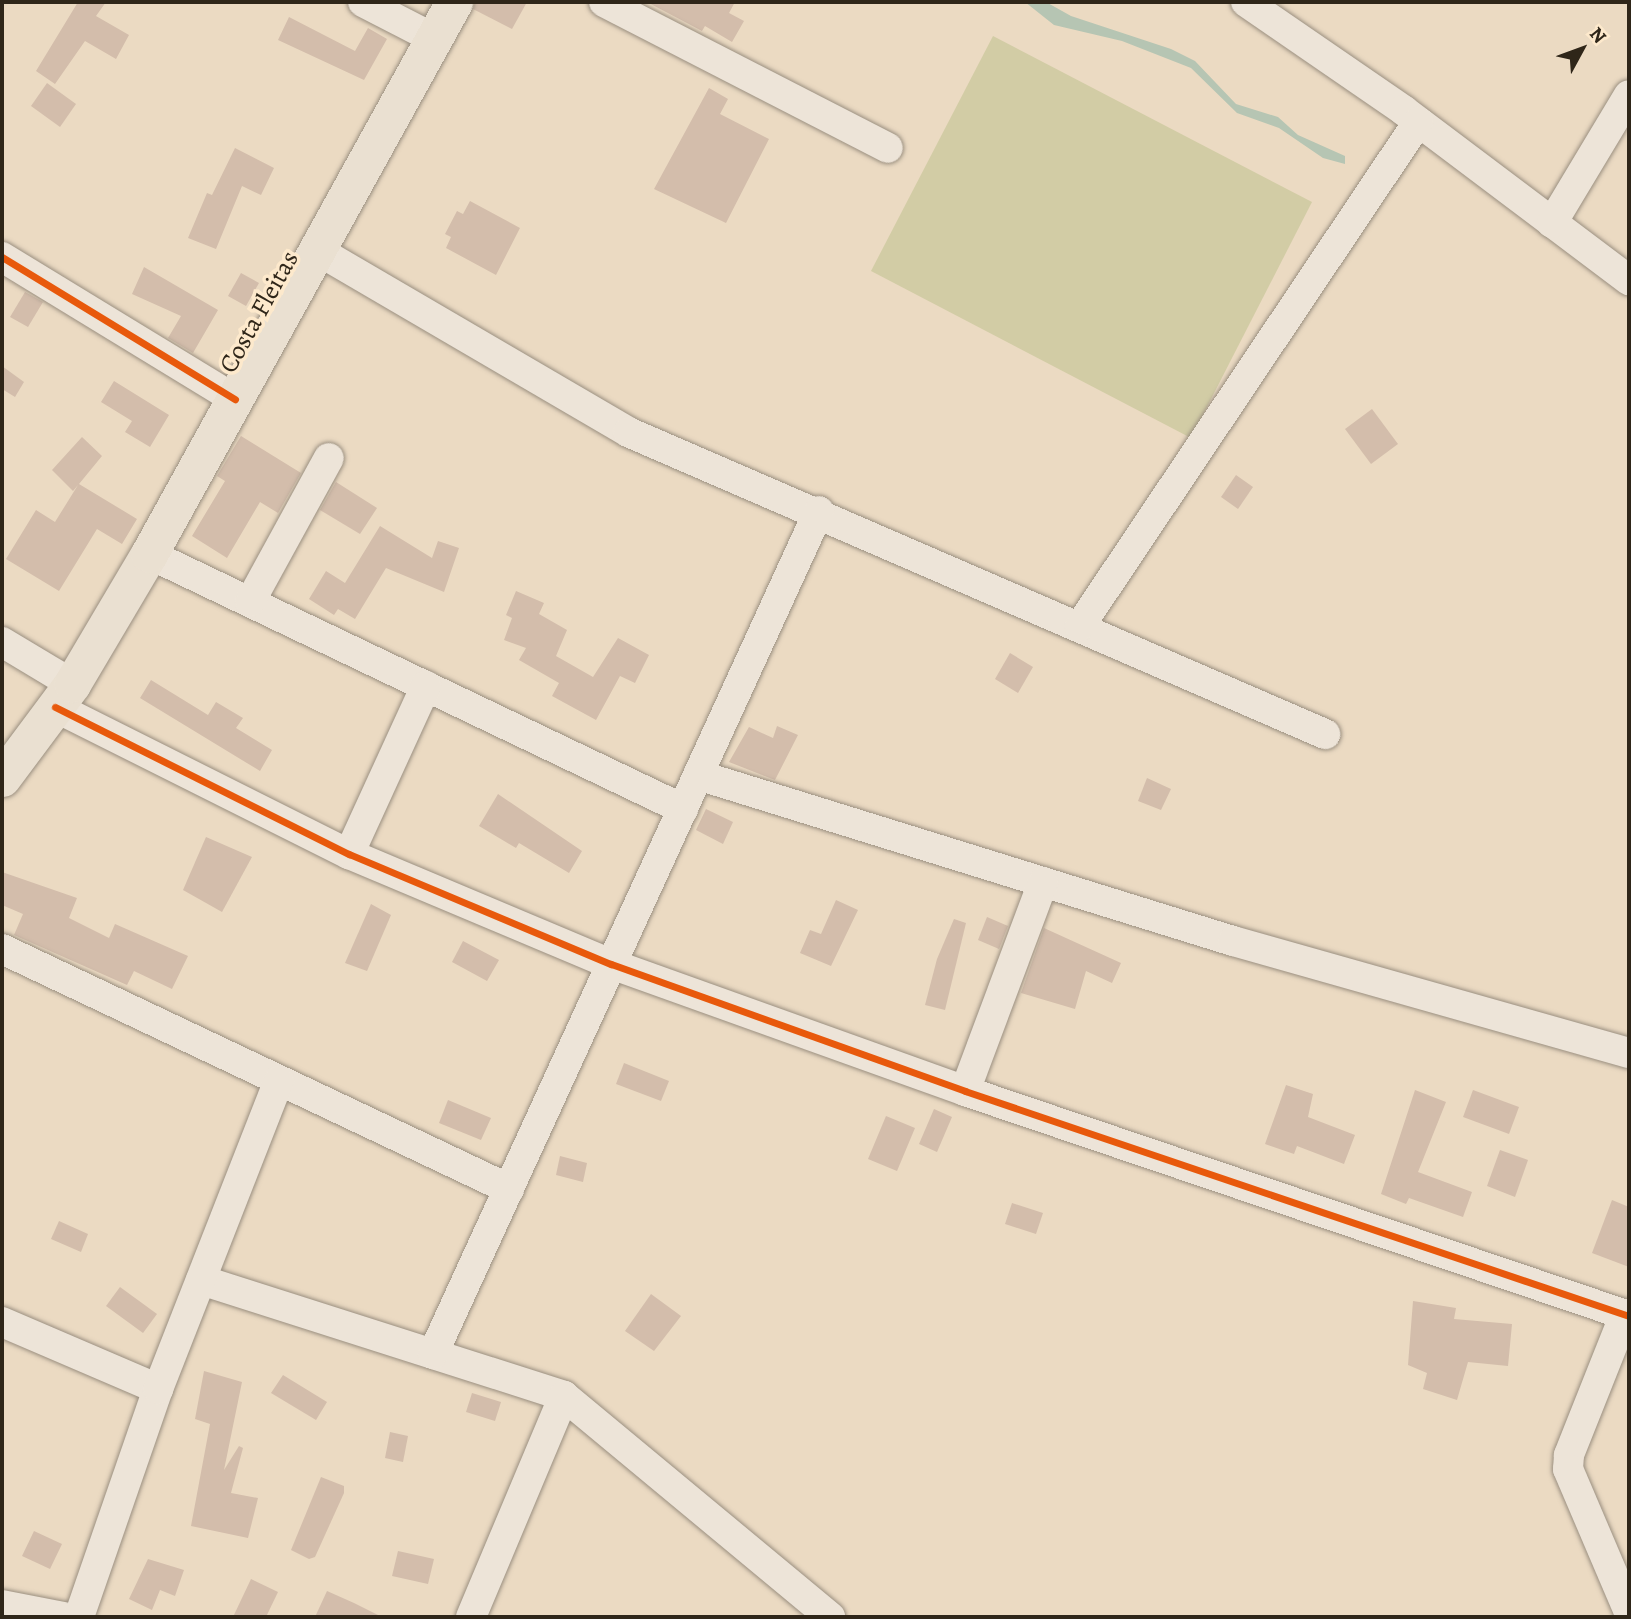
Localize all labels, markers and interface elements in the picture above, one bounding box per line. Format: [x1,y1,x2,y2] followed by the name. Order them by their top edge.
[1547,14,1617,84] north arrow
[1583,21,1612,49] text: N
[213,245,305,379] street label: Costa Fleitas

